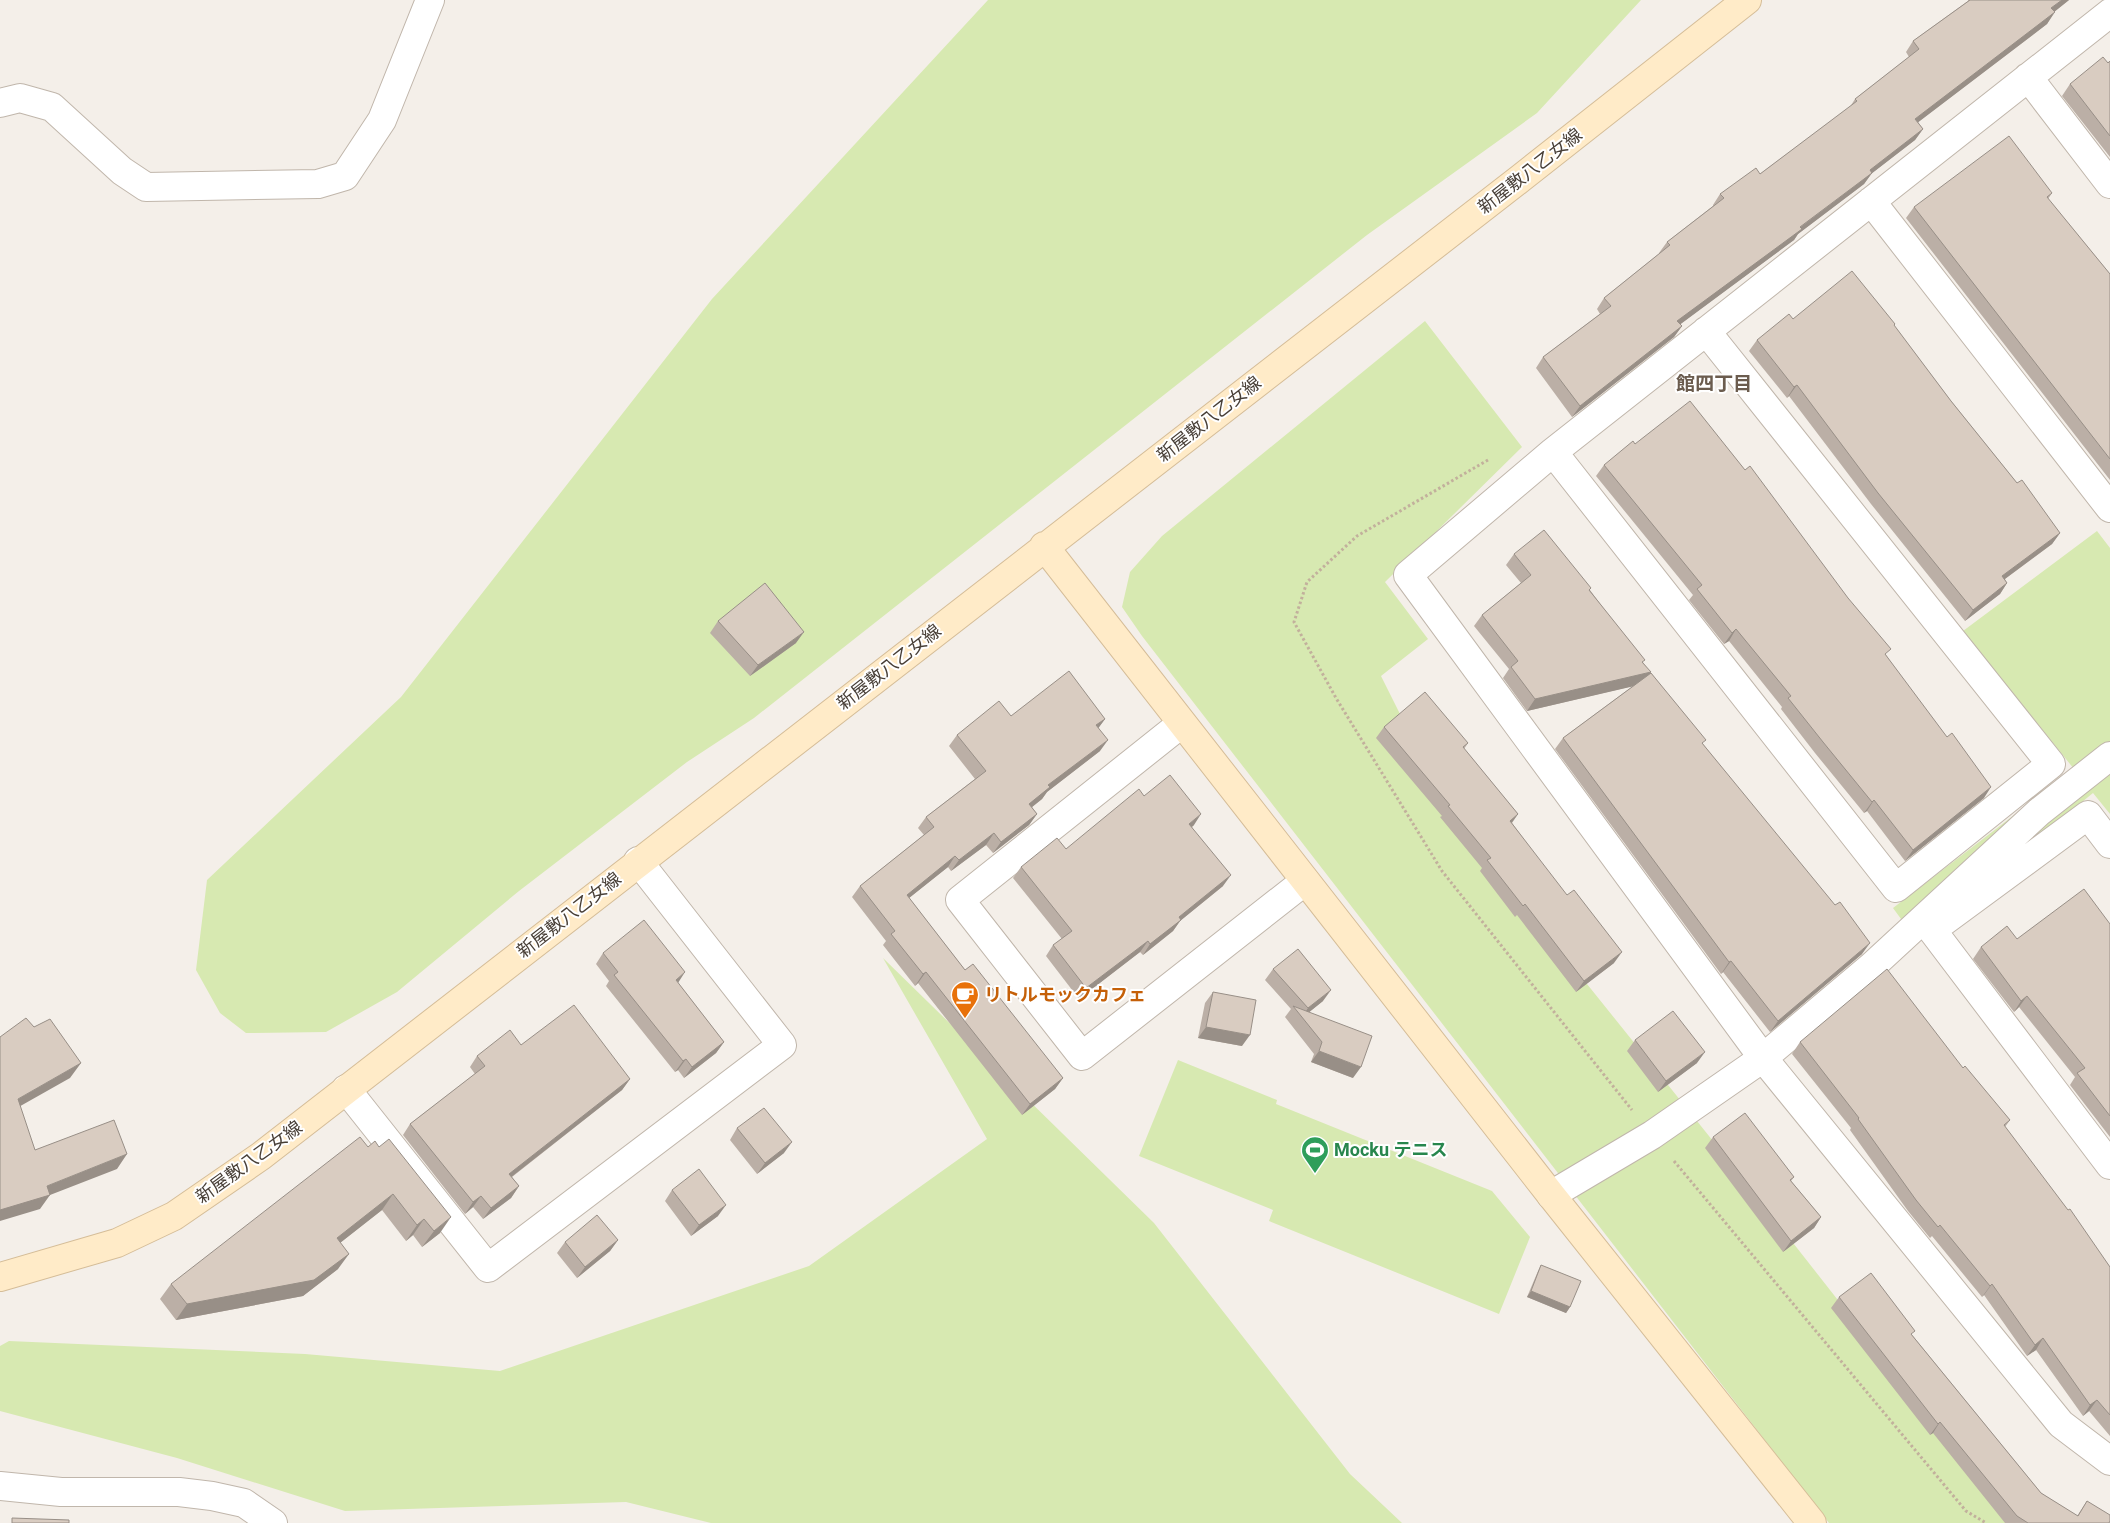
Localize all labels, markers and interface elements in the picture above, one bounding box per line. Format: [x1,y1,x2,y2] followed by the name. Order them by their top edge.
[1474,124,1586,218] street label: 新屋敷八乙女線
[1153,372,1265,466] street label: 新屋敷八乙女線
[1676,372,1752,395] district label: 館四丁目
[833,620,945,714] street label: 新屋敷八乙女線
[513,868,625,962] street label: 新屋敷八乙女線
[950,980,980,1019] cafe icon: リトルモックカフェ
[984,984,1146,1005] place label: リトルモックカフェ
[192,1116,306,1207] street label: 新屋敷八乙女線
[1300,1135,1330,1174] sports icon: Mocku テニス
[1334,1139,1447,1160] place label: Mocku テニス

